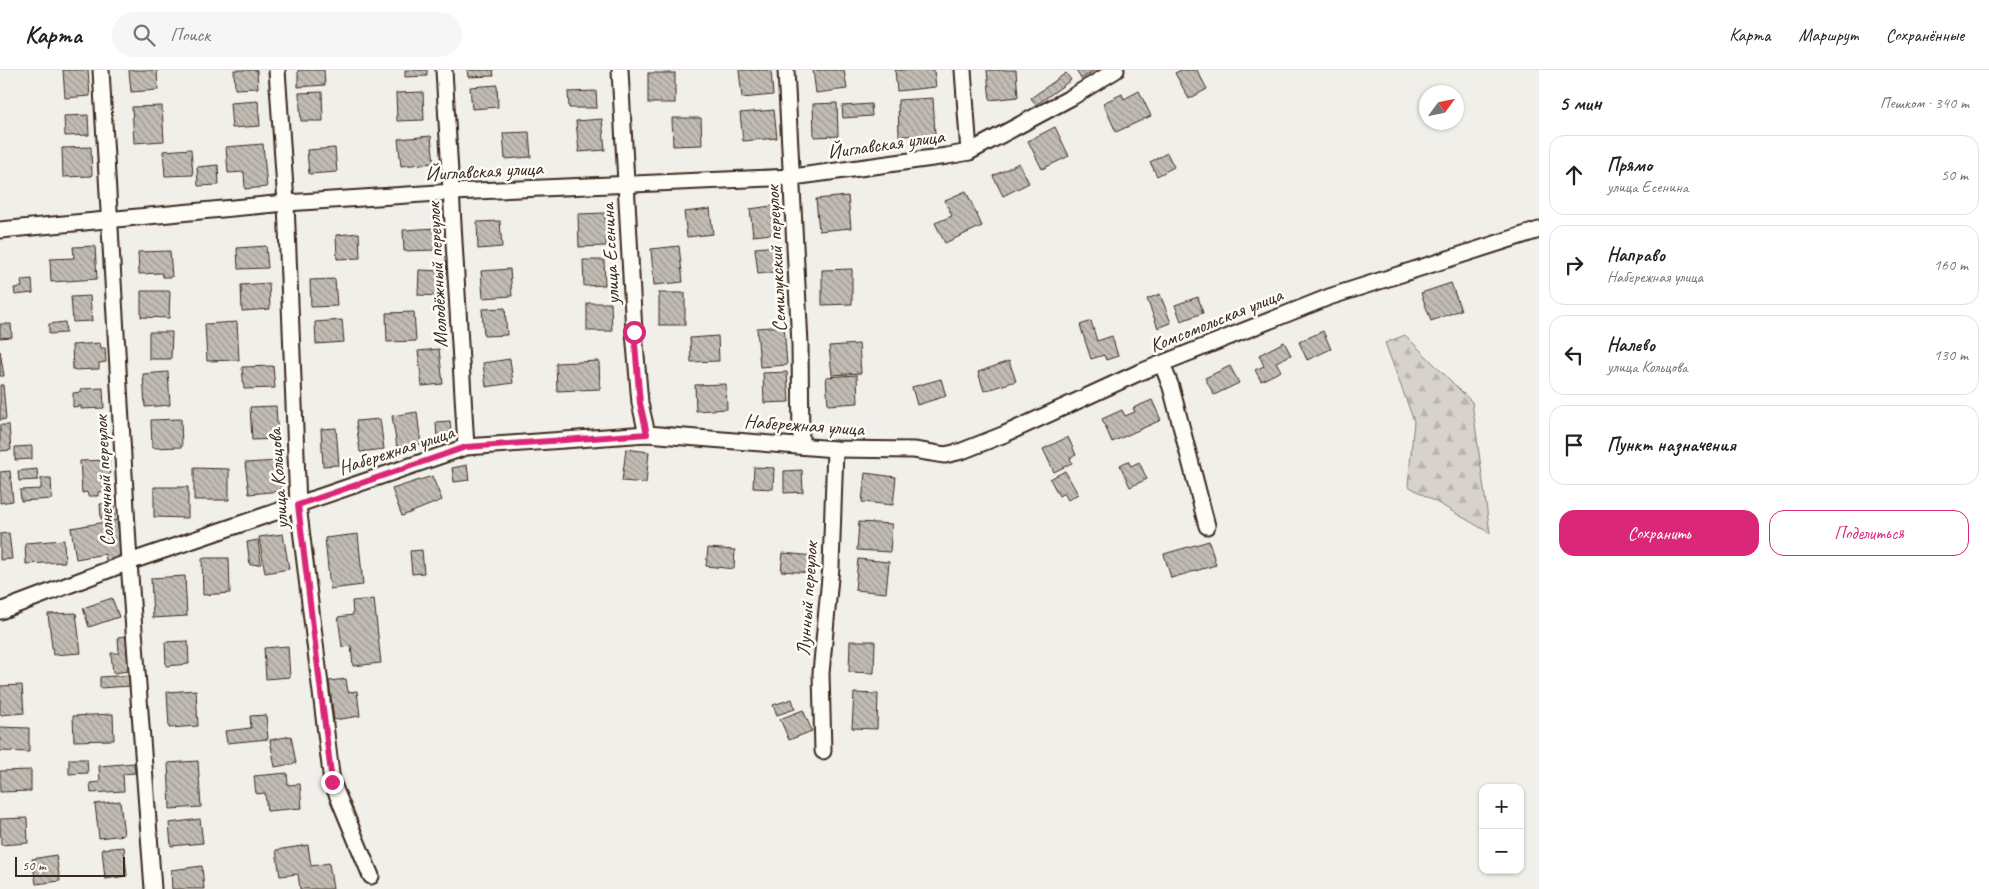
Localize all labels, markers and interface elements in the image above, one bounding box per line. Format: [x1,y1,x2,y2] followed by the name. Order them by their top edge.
[112,12,462,57] search box
[25,20,82,50] text: Карта
[130,21,158,49] icon: search
[170,23,210,47] text: Поиск
[1729,24,1770,46] text: Карта
[1798,24,1858,46] text: Маршрут
[1886,24,1964,46] text: Сохранённые
[1419,85,1464,130] north arrow
[1559,90,1601,116] text: 5 мин
[1880,93,1969,113] text: Пешком · 340 m
[826,123,947,165] street label: Йиглавская улица
[1607,153,1652,177] text: Прямо
[425,155,545,187] street label: Йиглавская улица
[1560,161,1588,189] icon: ahead
[1941,165,1968,185] text: 50 m
[1607,177,1688,197] text: улица Есенина
[760,184,792,333] street label: Семилукский переулок
[421,200,453,348] street label: Молодёжный переулок
[595,201,625,306] street label: улица Есенина
[1607,243,1665,267] text: Направо
[1560,251,1588,279] icon: right
[1934,255,1968,275] text: 160 m
[1607,267,1703,287] text: Набережная улица
[1146,281,1288,358] street label: Комсомольская улица
[623,321,646,344] route start
[1607,333,1655,357] text: Налево
[1560,341,1588,369] icon: left
[1934,345,1968,365] text: 130 m
[1607,357,1688,377] text: улица Кольцова
[743,408,867,442] street label: Набережная улица
[88,413,120,547] street label: Солнечный переулок
[335,419,459,480] street label: Набережная улица
[262,426,294,531] street label: улица Кольцова
[1560,431,1588,459] icon: arrive
[1607,433,1736,457] text: Пункт назначения
[1559,510,1759,556] button: Сохранить
[1769,510,1969,556] button: Поделиться
[791,539,824,657] street label: Лунный переулок
[321,771,344,794] route end
[1479,784,1524,874] map controls
[1479,784,1524,829] button: +
[1479,829,1524,874] button: −
[15,854,125,877] scale bar
[22,857,46,874] text: 50 m

